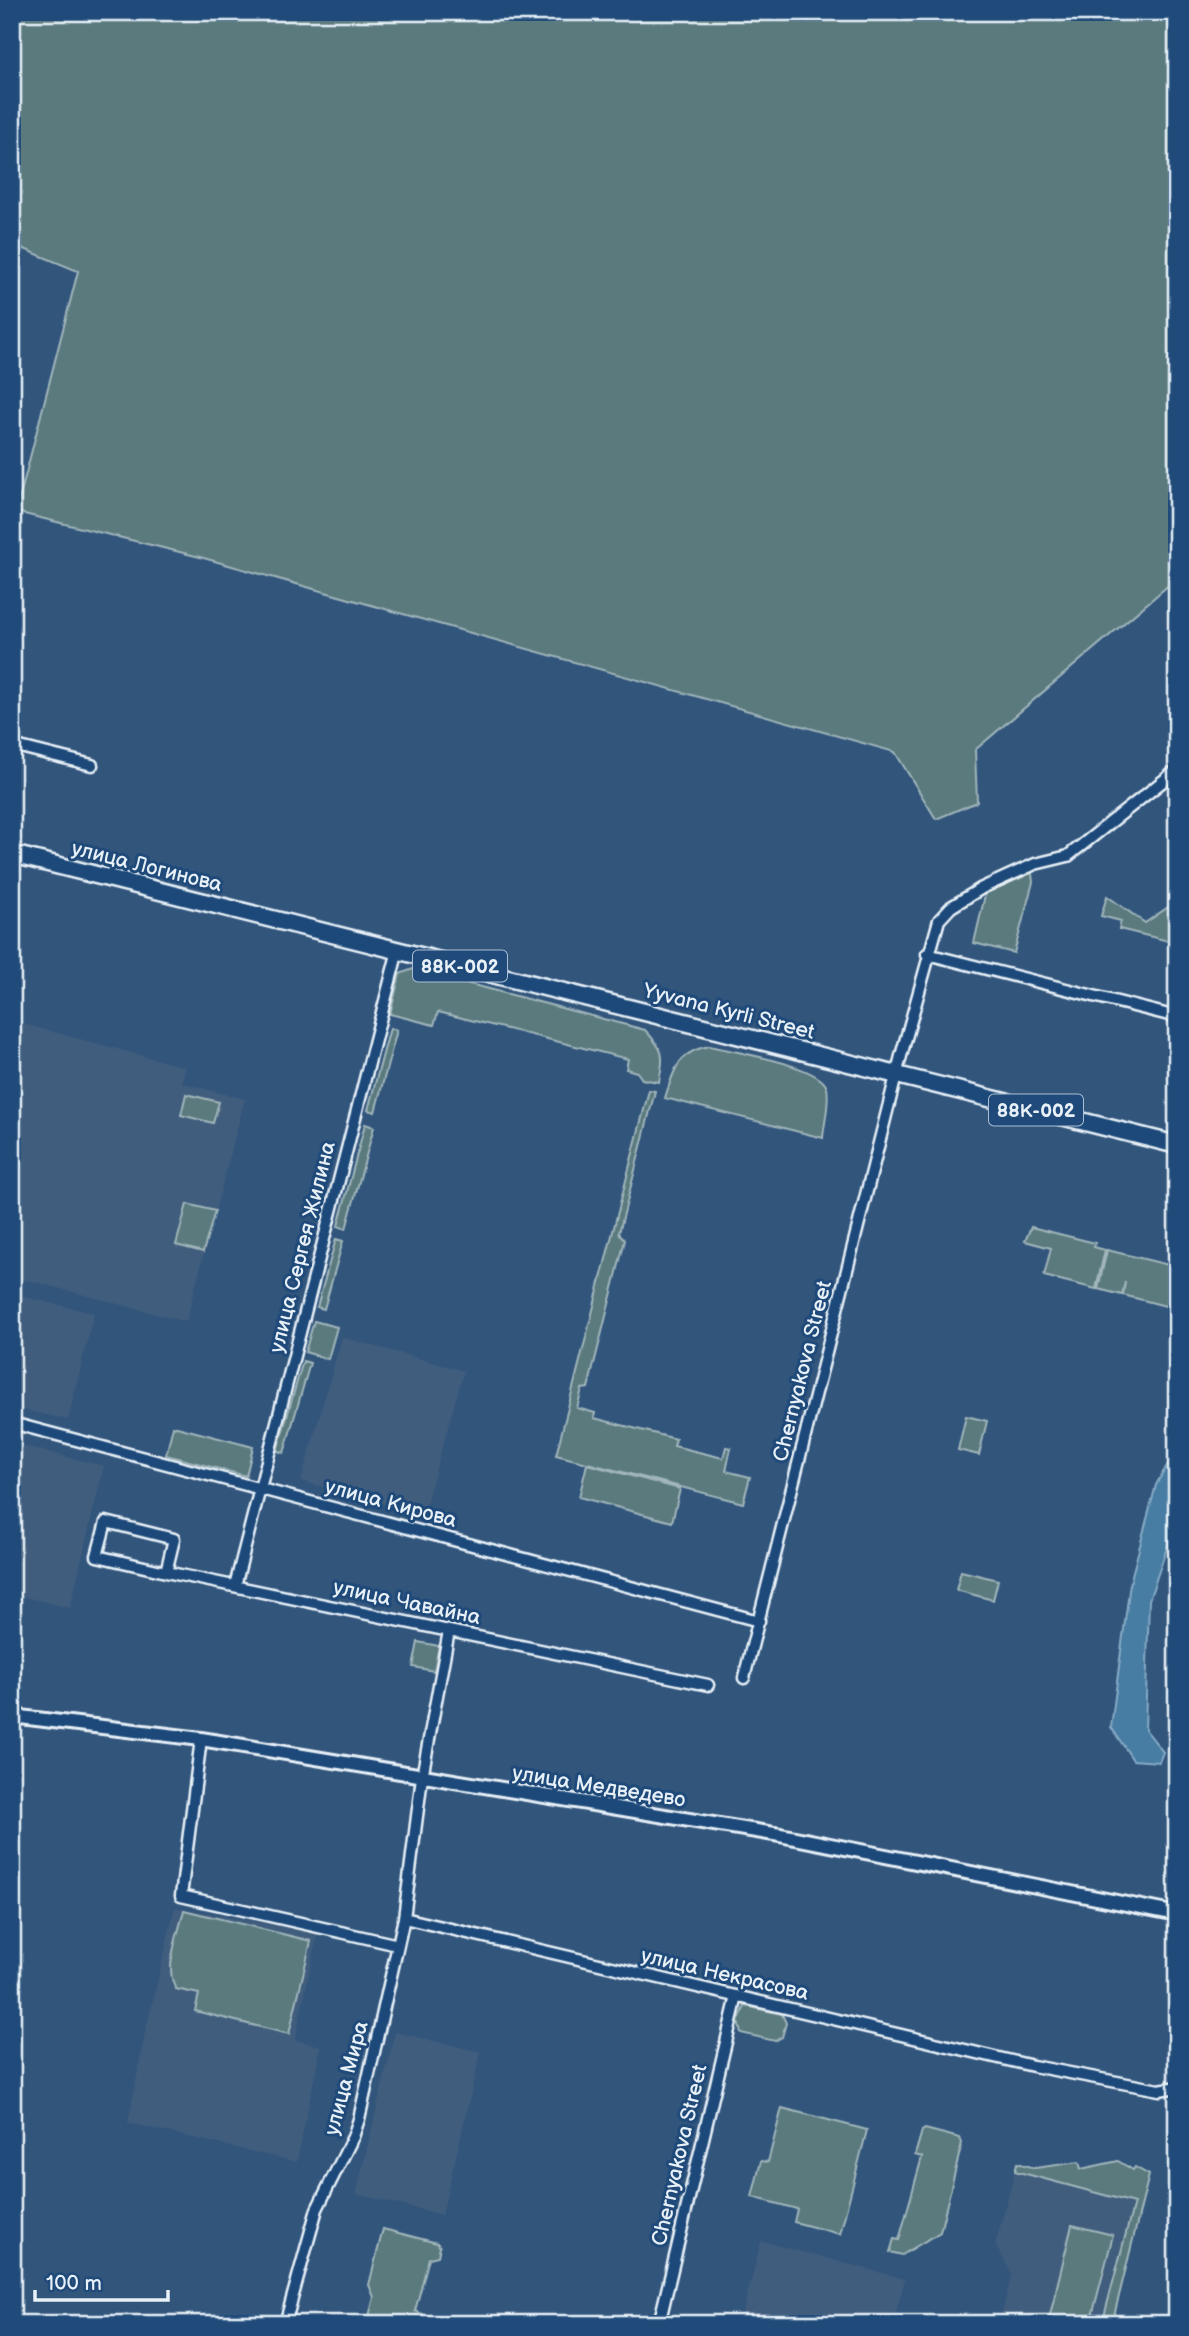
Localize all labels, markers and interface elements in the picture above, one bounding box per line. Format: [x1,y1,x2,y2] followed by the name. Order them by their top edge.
[69,836,225,897] street label: улица Логинова
[413,950,507,982] road number: 88К-002
[640,978,818,1045] street label: Yyvana Kyrli Street
[989,1094,1083,1126] road number: 88К-002
[264,1138,341,1355] street label: улица Сергея Жилина
[768,1278,837,1464] street label: Chernyakova Street
[322,1474,460,1533] street label: улица Кирова
[331,1575,483,1630] street label: улица Чавайна
[511,1760,687,1813] street label: улица Медведево
[639,1943,812,2006] street label: улица Некрасова
[319,2018,374,2138] street label: улица Мира
[646,2061,713,2248] street label: Chernyakova Street
[35,2259,168,2303] scale bar
[46,2271,102,2296] text: 100 m

